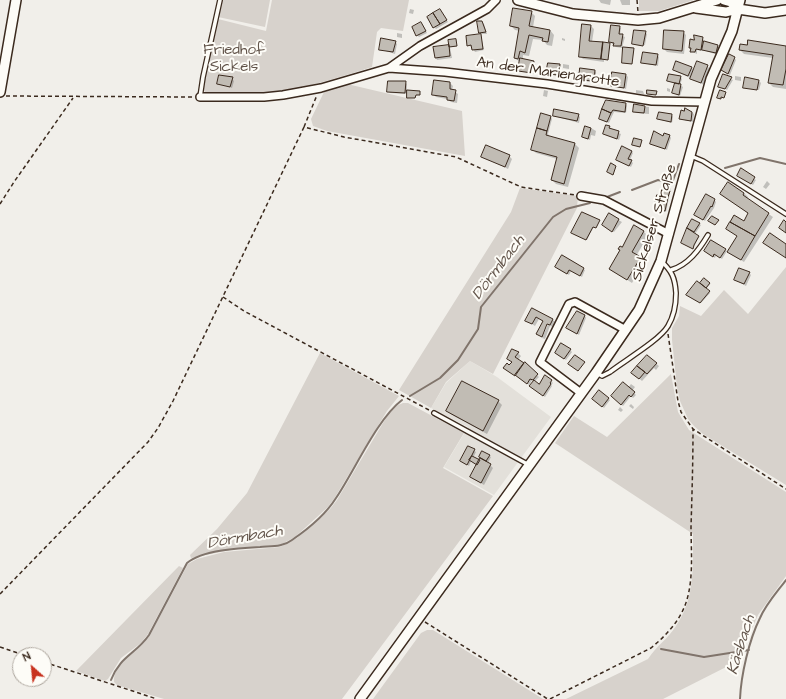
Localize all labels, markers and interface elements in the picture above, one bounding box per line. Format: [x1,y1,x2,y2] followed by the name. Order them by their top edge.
[203,42,265,77] park label: Friedhof Sickels
[475,54,621,92] street label: An der Mariengrotte
[629,162,681,284] street label: Sickelser Straße
[469,232,529,304] water label: Dörmbach
[206,522,284,554] water label: Dörmbach
[724,613,760,677] water label: Käsbach
[12,647,52,687] north arrow
[20,649,33,665] text: N

